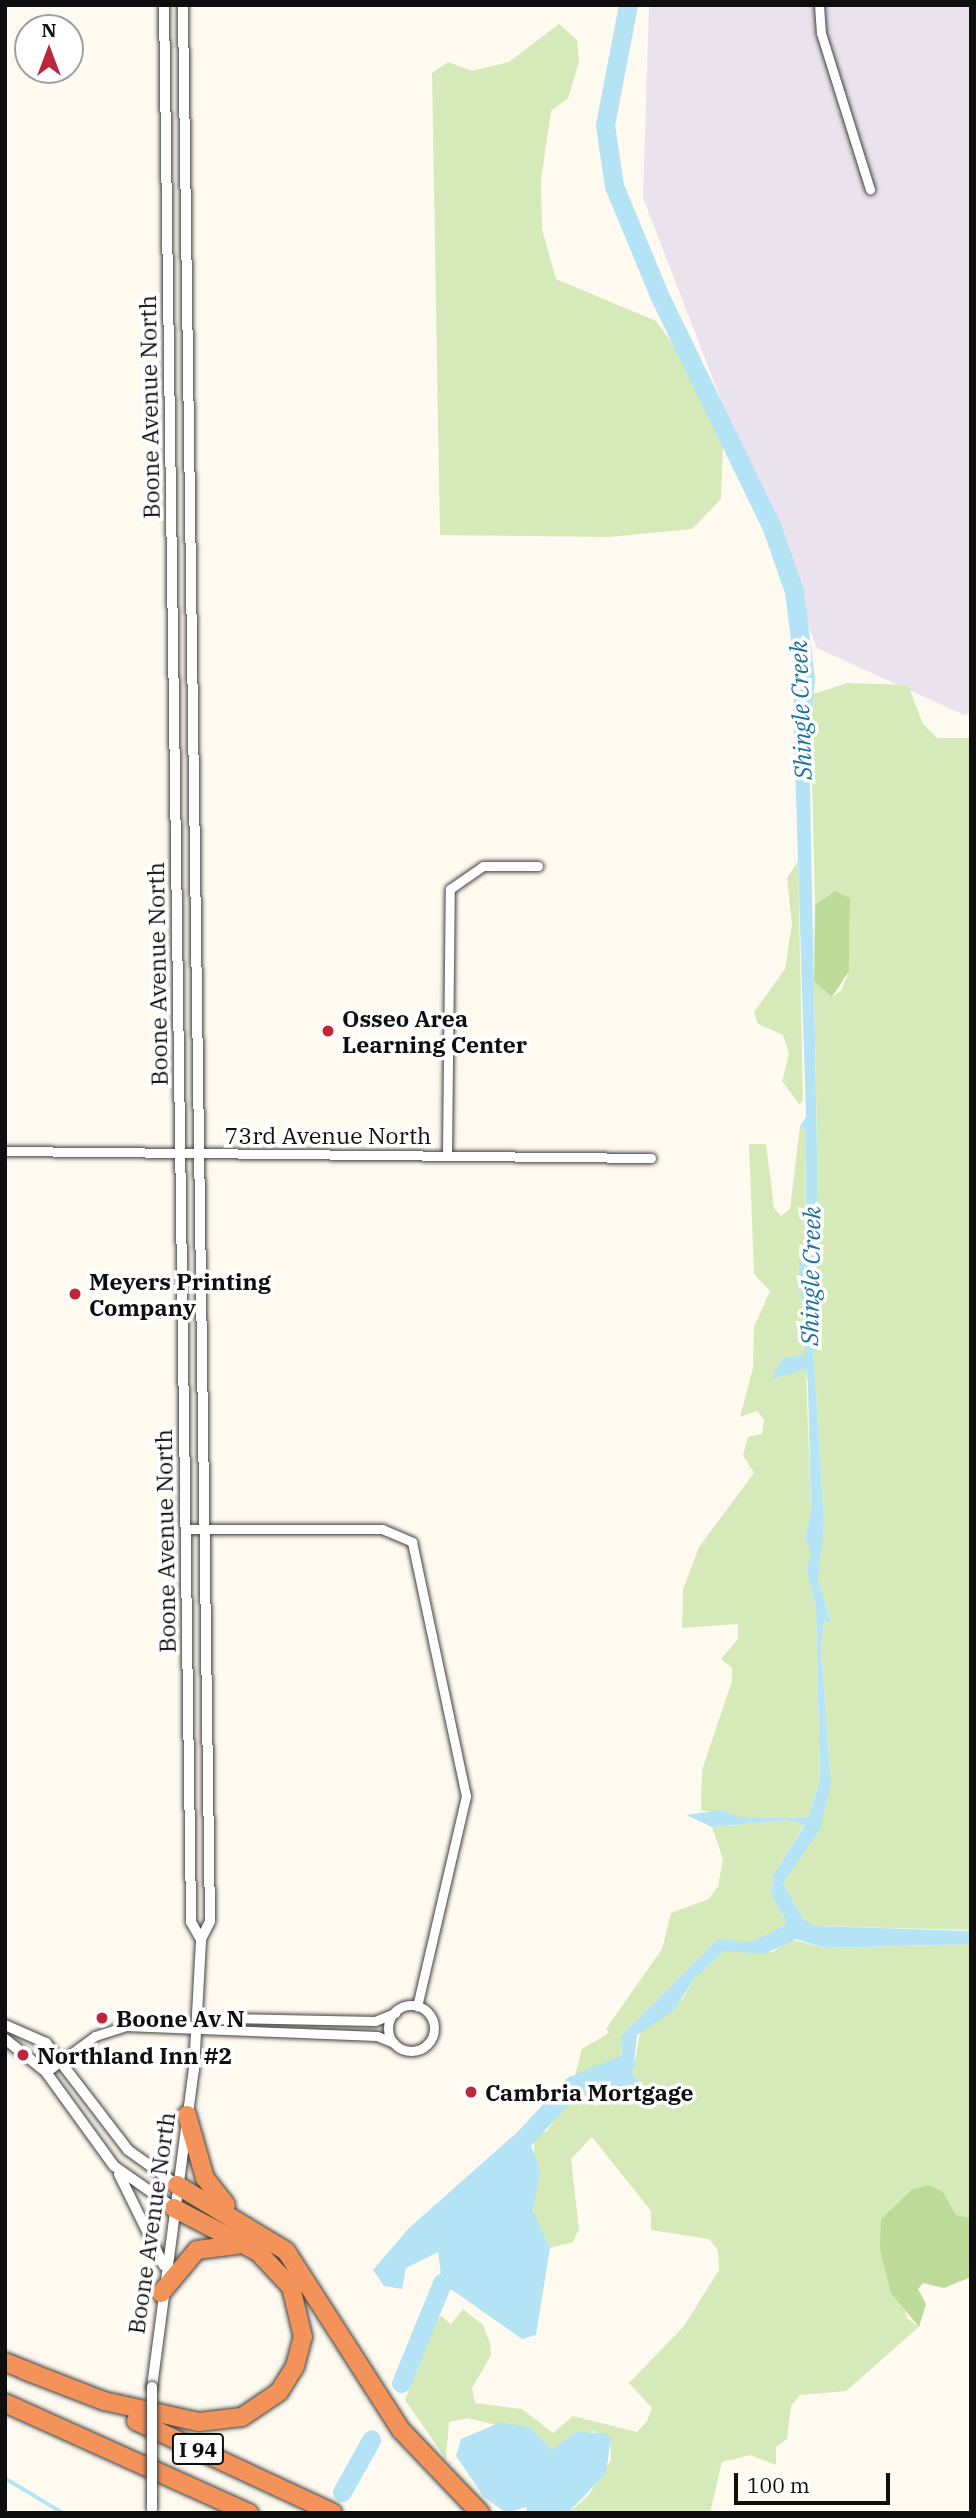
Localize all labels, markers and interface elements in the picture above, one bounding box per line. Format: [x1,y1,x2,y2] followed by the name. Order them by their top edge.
[14,14,84,84] north arrow
[41,18,57,42] text: N
[133,295,165,519] street label: Boone Avenue North
[784,640,818,780] water label: Shingle Creek
[141,862,173,1086] street label: Boone Avenue North
[342,1004,527,1058] place label: Osseo Area Learning Center
[320,1023,336,1039] marker: Osseo Area Learning Center
[225,1121,431,1149] street label: 73rd Avenue North
[795,1206,827,1346] water label: Shingle Creek
[89,1267,271,1321] place label: Meyers Printing Company
[67,1286,83,1302] marker: Meyers Printing Company
[149,1429,181,1653] street label: Boone Avenue North
[116,2004,245,2032] place label: Boone Av N
[94,2010,110,2026] marker: Boone Av N
[37,2041,232,2069] place label: Northland Inn #2
[15,2047,31,2063] marker: Northland Inn #2
[485,2078,694,2106] place label: Cambria Mortgage
[463,2084,479,2100] marker: Cambria Mortgage
[122,2110,180,2336] street label: Boone Avenue North
[172,2432,224,2466] road number: I 94
[738,2458,894,2502] scale bar
[747,2471,810,2499] text: 100 m

